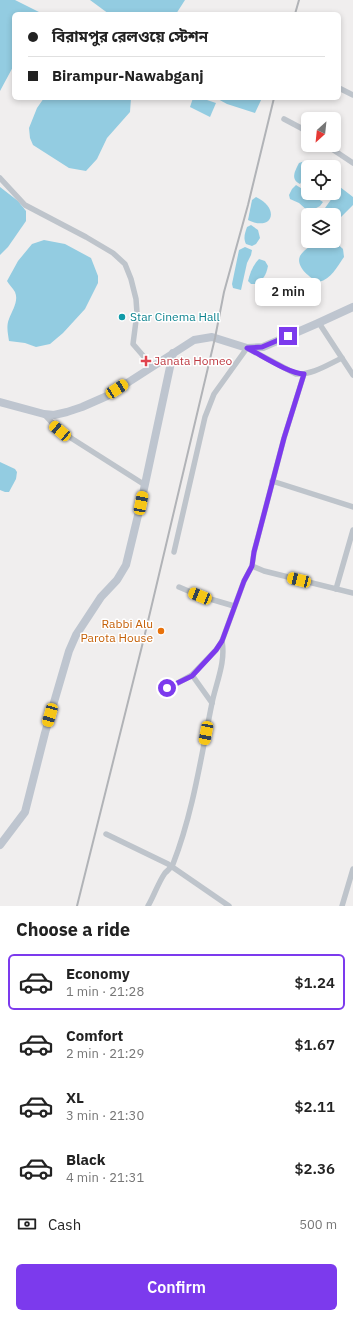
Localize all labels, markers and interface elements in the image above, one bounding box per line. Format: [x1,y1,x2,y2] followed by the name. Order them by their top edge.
[52,27,208,46] text: বিরামপুর রেলওয়ে স্টেশন
[52,66,204,85] text: Birampur-Nawabganj
[301,112,341,152] north arrow
[301,112,341,248] map controls
[301,160,341,200] button: locate
[301,208,341,248] button: layers
[255,278,321,306] callout: 2 min
[271,283,305,300] text: 2 min
[130,309,220,324] place label: Star Cinema Hall
[117,312,127,322] marker: Star Cinema Hall
[279,327,297,345] route end
[154,353,232,368] place label: Janata Homeo
[141,356,151,366] marker: Janata Homeo
[104,377,130,401] car
[47,419,73,443] car
[133,490,149,516] car
[286,571,312,589] car
[187,586,213,606] car
[80,616,153,645] place label: Rabbi Alu Parota House
[156,626,166,636] marker: Rabbi Alu Parota House
[158,679,176,697] route start
[41,702,59,728] car
[198,720,214,746] car
[16,918,130,941] text: Choose a ride
[18,964,54,1000] icon: car
[66,964,130,983] text: Economy
[295,973,335,992] text: $1.24
[66,983,144,1000] text: 1 min · 21:28
[18,1026,54,1062] icon: car
[66,1026,123,1045] text: Comfort
[295,1035,335,1054] text: $1.67
[66,1045,144,1062] text: 2 min · 21:29
[18,1088,54,1124] icon: car
[66,1088,84,1107] text: XL
[295,1097,335,1116] text: $2.11
[66,1107,144,1124] text: 3 min · 21:30
[18,1150,54,1186] icon: car
[66,1150,106,1169] text: Black
[295,1159,335,1178] text: $2.36
[66,1169,144,1186] text: 4 min · 21:31
[16,1213,38,1235] icon: cash
[48,1215,81,1234] text: Cash
[299,1216,337,1233] text: 500 m
[16,1264,337,1310] button: Confirm

